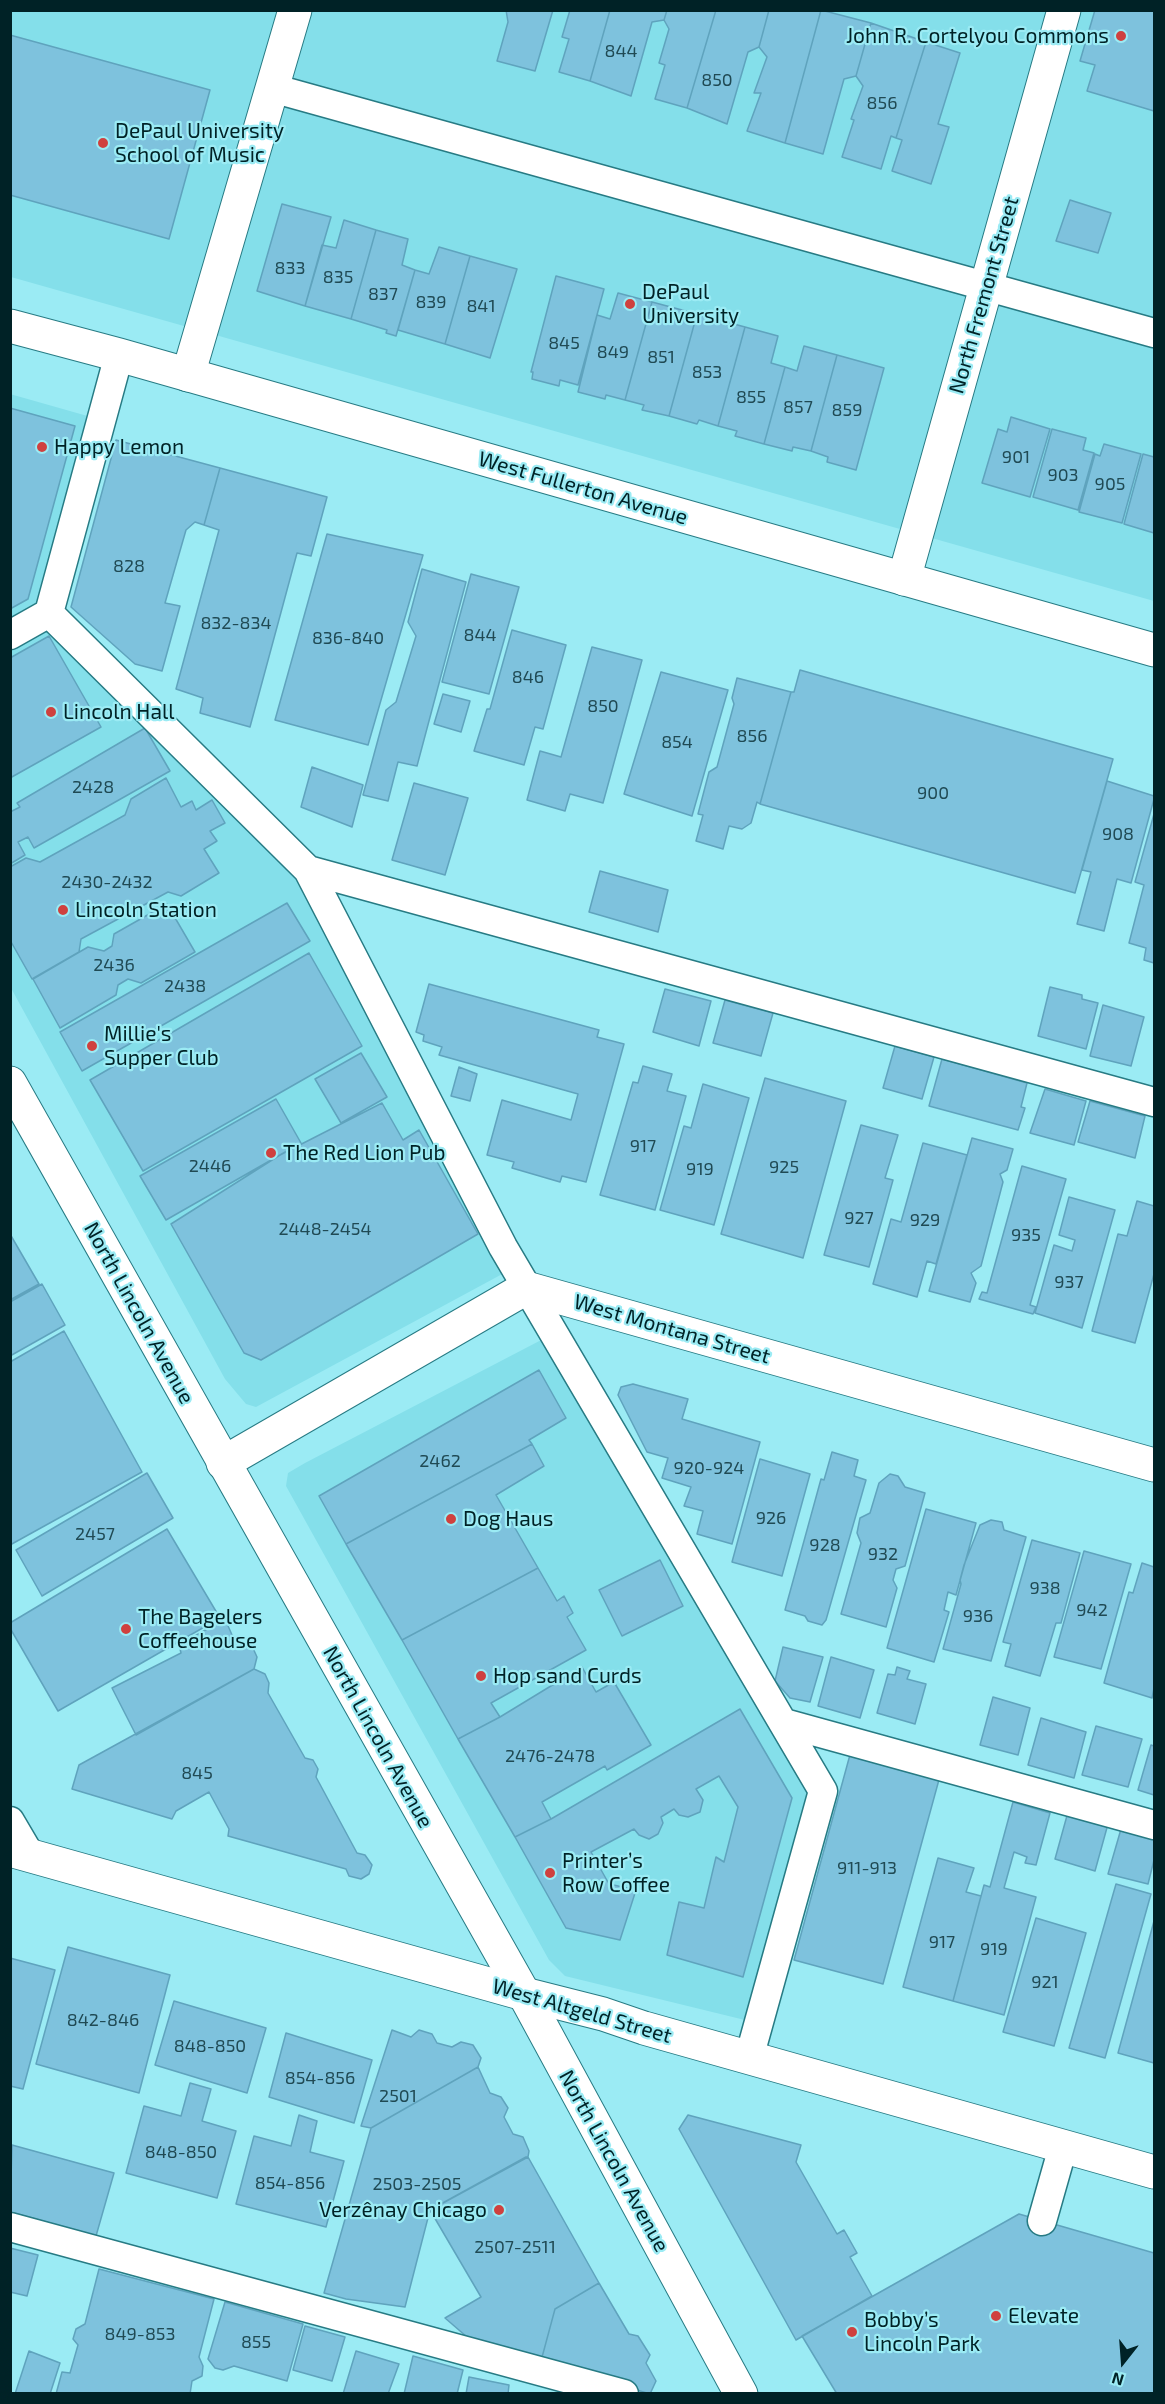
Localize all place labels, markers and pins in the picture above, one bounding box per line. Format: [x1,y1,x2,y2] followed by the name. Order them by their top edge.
[846,23,1109,49] place label: John R. Cortelyou Commons
[1114,29,1128,43] marker: John R. Cortelyou Commons
[115,118,284,168] place label: DePaul University School of Music
[96,136,110,150] marker: DePaul University School of Music
[642,279,739,329] place label: DePaul University
[623,297,637,311] marker: DePaul University
[54,434,184,460] place label: Happy Lemon
[35,440,49,454] marker: Happy Lemon
[63,699,174,725] place label: Lincoln Hall
[44,705,58,719] marker: Lincoln Hall
[75,897,217,923] place label: Lincoln Station
[56,903,70,917] marker: Lincoln Station
[104,1021,219,1071] place label: Millie's Supper Club
[85,1039,99,1053] marker: Millie's Supper Club
[283,1140,445,1166] place label: The Red Lion Pub
[264,1146,278,1160] marker: The Red Lion Pub
[463,1506,553,1532] place label: Dog Haus
[444,1512,458,1526] marker: Dog Haus
[138,1604,262,1654] place label: The Bagelers Coffeehouse
[119,1622,133,1636] marker: The Bagelers Coffeehouse
[493,1663,642,1689] place label: Hop sand Curds
[474,1669,488,1683] marker: Hop sand Curds
[562,1848,670,1898] place label: Printer’s Row Coffee
[543,1866,557,1880] marker: Printer’s Row Coffee
[319,2197,487,2223] place label: Verzênay Chicago
[492,2203,506,2217] marker: Verzênay Chicago
[1008,2303,1079,2329] place label: Elevate
[864,2307,980,2357] place label: Bobby’s Lincoln Park
[989,2309,1003,2323] marker: Elevate
[845,2325,859,2339] marker: Bobby’s Lincoln Park

